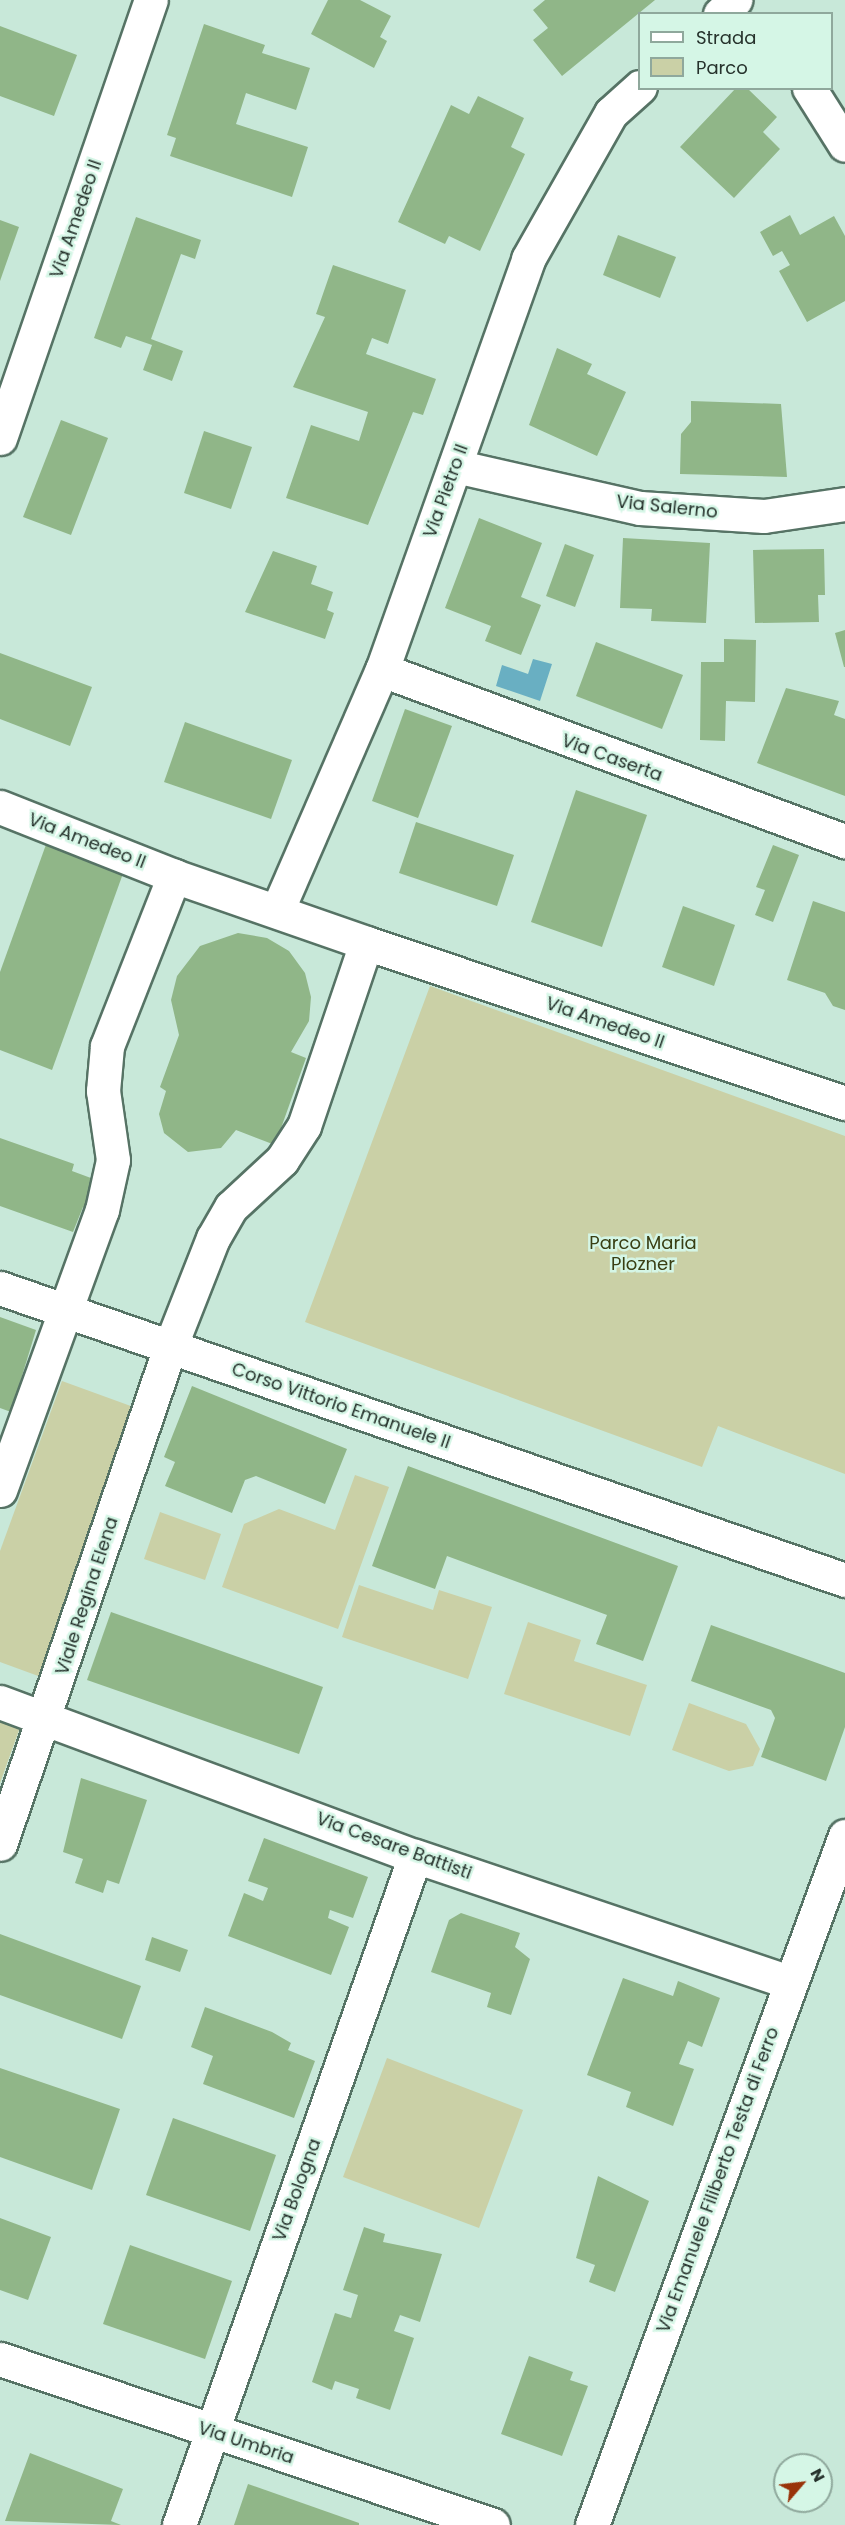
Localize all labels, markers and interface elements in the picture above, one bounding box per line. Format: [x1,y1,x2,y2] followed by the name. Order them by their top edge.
[638,12,833,90] legend
[696,25,756,50] text: Strada
[696,55,748,80] text: Parco
[46,157,106,281] street label: Via Amedeo II
[419,441,473,541] street label: Via Pietro II
[615,491,719,523] street label: Via Salerno
[559,730,665,786] street label: Via Caserta
[25,809,149,873] street label: Via Amedeo II
[543,993,667,1053] street label: Via Amedeo II
[589,1233,697,1276] park label: Parco Maria Plozner
[229,1358,453,1454] street label: Corso Vittorio Emanuele II
[51,1514,123,1678] street label: Viale Regina Elena
[313,1808,475,1884] street label: Via Cesare Battisti
[652,2024,784,2336] street label: Via Emanuele Filiberto Testa di Ferro
[268,2136,326,2244] street label: Via Bologna
[195,2417,297,2469] street label: Via Umbria
[773,2453,833,2513] north arrow
[805,2465,831,2486] text: N

